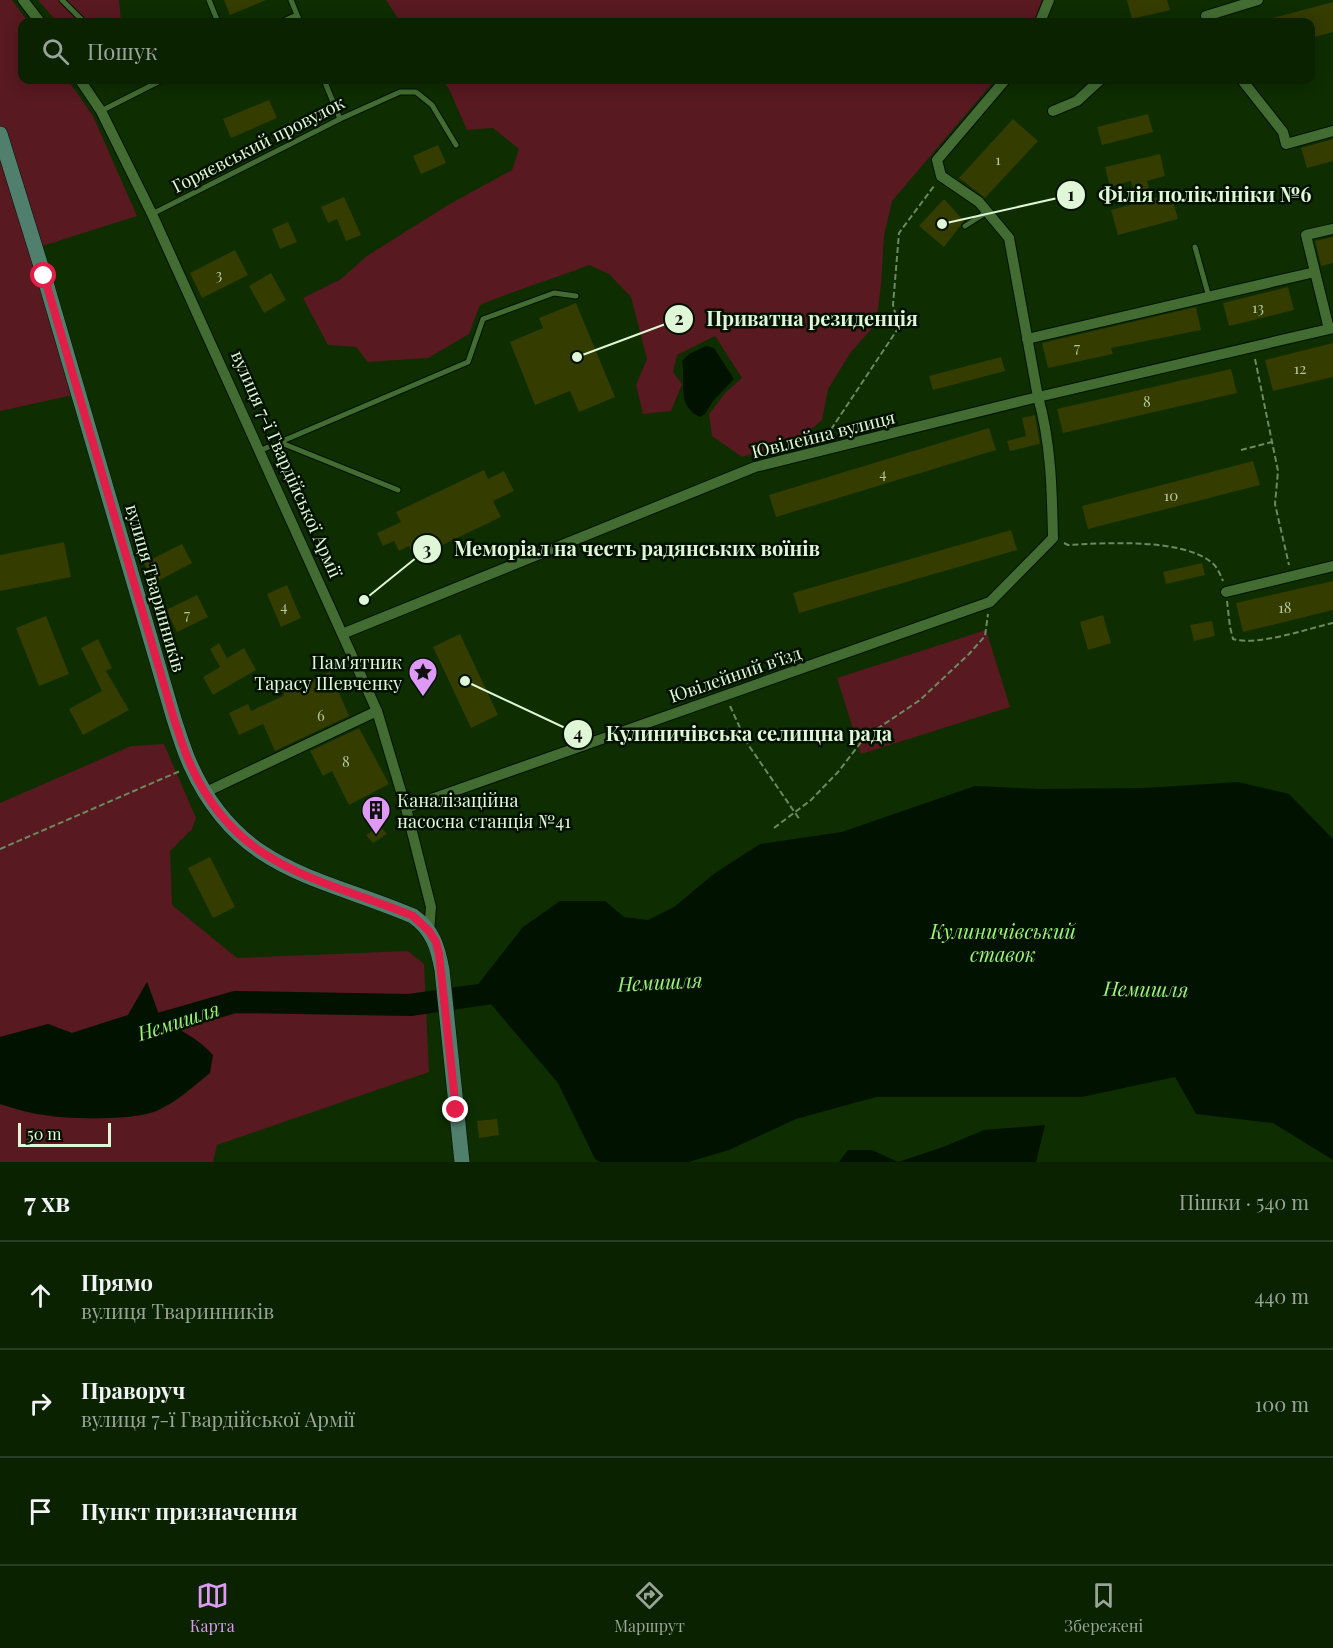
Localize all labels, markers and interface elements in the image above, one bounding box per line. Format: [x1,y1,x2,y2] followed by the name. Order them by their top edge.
[18,18,1315,84] search box
[39,35,72,68] icon: search
[87,36,158,66] text: Пошук
[168,90,348,198] street label: Горяєвський провулок
[995,149,1001,169] house number: 1
[1056,176,1323,214] callout: Філія поліклініки №6
[1099,180,1311,207] text: Філія поліклініки №6
[1068,182,1075,206] text: 1
[30,262,56,288] route start
[216,264,223,284] house number: 3
[1252,297,1264,317] house number: 13
[664,300,930,338] callout: Приватна резиденція
[706,304,918,331] text: Приватна резиденція
[674,306,684,330] text: 2
[1074,337,1080,357] house number: 7
[226,347,348,582] street label: вулиця 7-ї Гвардійської Армії
[1294,358,1306,378] house number: 12
[1143,391,1151,411] house number: 8
[749,404,898,463] street label: Ювілейна вулиця
[879,463,887,483] house number: 4
[1164,485,1178,505] house number: 10
[121,501,192,675] street label: вулиця Тваринників
[412,530,832,568] callout: Меморіал на честь радянських воїнів
[454,534,820,561] text: Меморіал на честь радянських воїнів
[423,537,432,561] text: 3
[280,596,288,616] house number: 4
[1278,597,1292,617] house number: 18
[184,604,190,624] house number: 7
[666,640,805,708] street label: Ювілейний в'їзд
[254,650,402,695] place label: Пам'ятник Тарасу Шевченку
[407,656,439,698] place icon: Пам'ятник Тарасу Шевченку
[317,705,325,725] house number: 6
[563,715,904,753] callout: Кулиничівська селищна рада
[606,719,893,746] text: Кулиничівська селищна рада
[573,721,583,745] text: 4
[342,751,350,771] house number: 8
[397,788,571,833] place label: Каналізаційна насосна станція №41
[360,794,392,836] building icon: Каналізаційна насосна станція №41
[929,917,1077,967] water label: Кулиничівський ставок
[616,965,703,997] water label: Немишля
[1102,974,1189,1002] water label: Немишля
[132,994,223,1046] water label: Немишля
[442,1096,468,1122] route end
[18,1120,111,1148] scale bar
[27,1123,61,1144] text: 50 m
[24,1184,70,1219] text: 7 хв
[1179,1188,1309,1215] text: Пішки · 540 m
[81,1267,153,1297] text: Прямо
[24,1279,57,1312] icon: ahead
[1255,1282,1309,1309] text: 440 m
[81,1297,274,1324] text: вулиця Тваринників
[81,1375,185,1405] text: Праворуч
[24,1387,57,1420] icon: right
[1255,1390,1309,1417] text: 100 m
[81,1405,355,1432] text: вулиця 7-ї Гвардійської Армії
[24,1495,57,1528] icon: arrive
[81,1496,298,1526] text: Пункт призначення
[190,1579,235,1636] tab: Карта
[614,1579,685,1636] tab: Маршрут
[1064,1579,1143,1636] tab: Збережені

